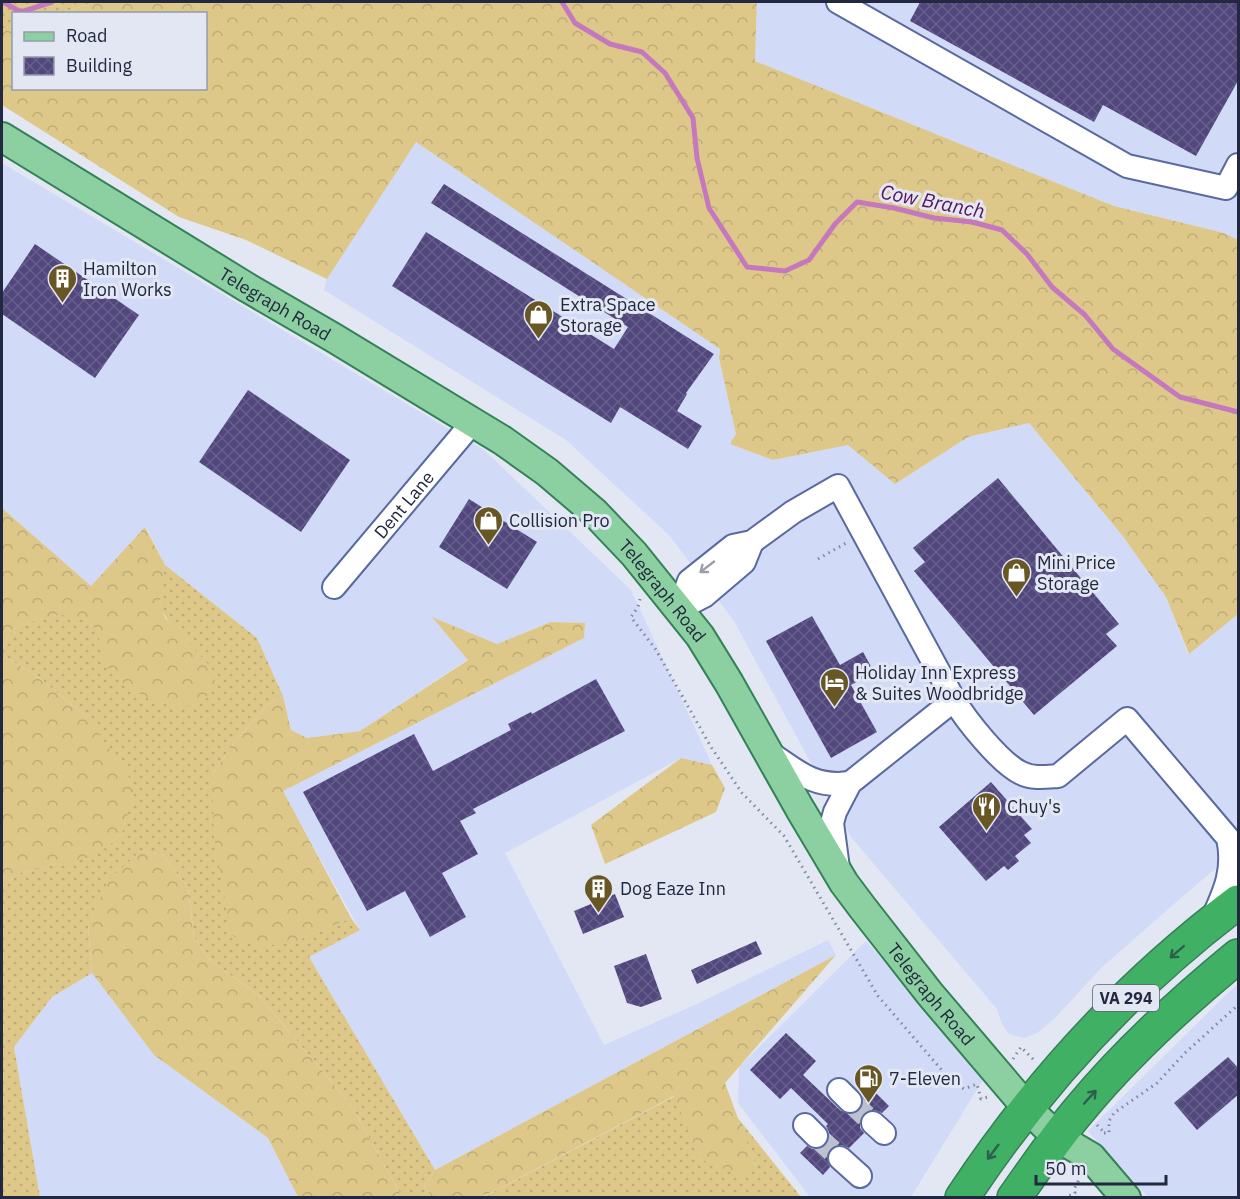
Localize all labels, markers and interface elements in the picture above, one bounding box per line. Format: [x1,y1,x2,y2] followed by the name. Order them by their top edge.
[12,12,207,90] legend
[66,24,107,47] text: Road
[66,54,133,77] text: Building
[879,178,987,224] water label: Cow Branch
[83,257,172,301] place label: Hamilton Iron Works
[46,262,78,304] building icon: Hamilton Iron Works
[215,262,335,345] street label: Telegraph Road
[560,293,656,337] place label: Extra Space Storage
[523,298,555,340] shop icon: Extra Space Storage
[369,466,439,543] street label: Dent Lane
[472,504,504,546] shop icon: Collision Pro
[509,509,610,532] place label: Collision Pro
[614,534,712,646] street label: Telegraph Road
[1037,551,1116,595] place label: Mini Price Storage
[1000,556,1032,598] shop icon: Mini Price Storage
[699,560,715,573] one-way arrow
[855,661,1024,705] place label: Holiday Inn Express & Suites Woodbridge
[818,666,850,708] hotel icon: Holiday Inn Express & Suites Woodbridge
[970,790,1002,832] restaurant icon: Chuy's
[1007,795,1061,818] place label: Chuy's
[583,872,615,914] building icon: Dog Eaze Inn
[620,877,726,900] place label: Dog Eaze Inn
[883,938,980,1050] street label: Telegraph Road
[1170,945,1185,959] one-way arrow
[1093,985,1159,1011] road number: VA 294
[852,1062,884,1104] fuel station icon: 7-Eleven
[889,1067,961,1090] place label: 7-Eleven
[1083,1090,1097,1105] one-way arrow
[987,1143,999,1159] one-way arrow
[1036,1148,1166,1186] scale bar
[1045,1157,1087,1180] text: 50 m

